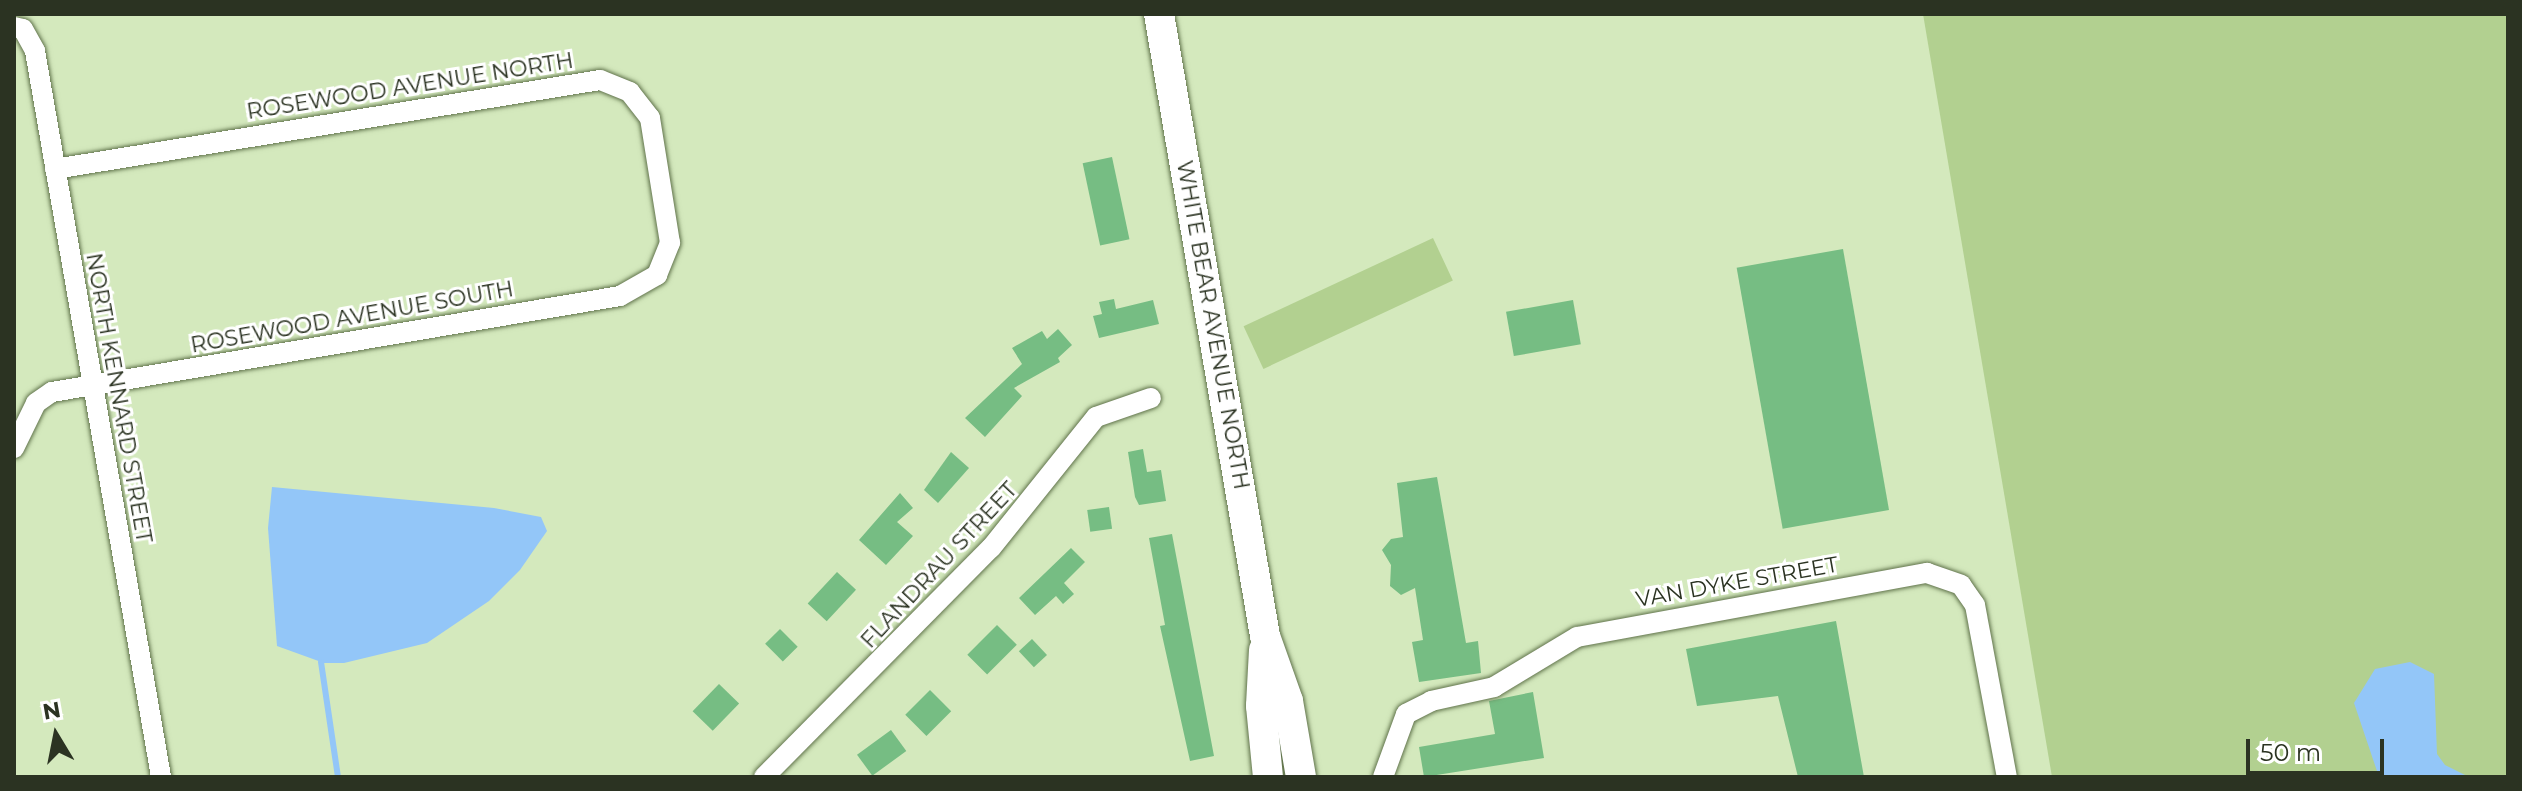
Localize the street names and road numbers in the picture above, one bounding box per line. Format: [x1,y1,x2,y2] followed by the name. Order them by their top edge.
[245,47,575,125] street label: ROSEWOOD AVENUE NORTH
[1171,158,1255,492] street label: WHITE BEAR AVENUE NORTH
[80,251,158,545] street label: NORTH KENNARD STREET
[189,276,515,358] street label: ROSEWOOD AVENUE SOUTH
[855,477,1023,653] street label: FLANDRAU STREET
[1634,551,1840,613] street label: VAN DYKE STREET

